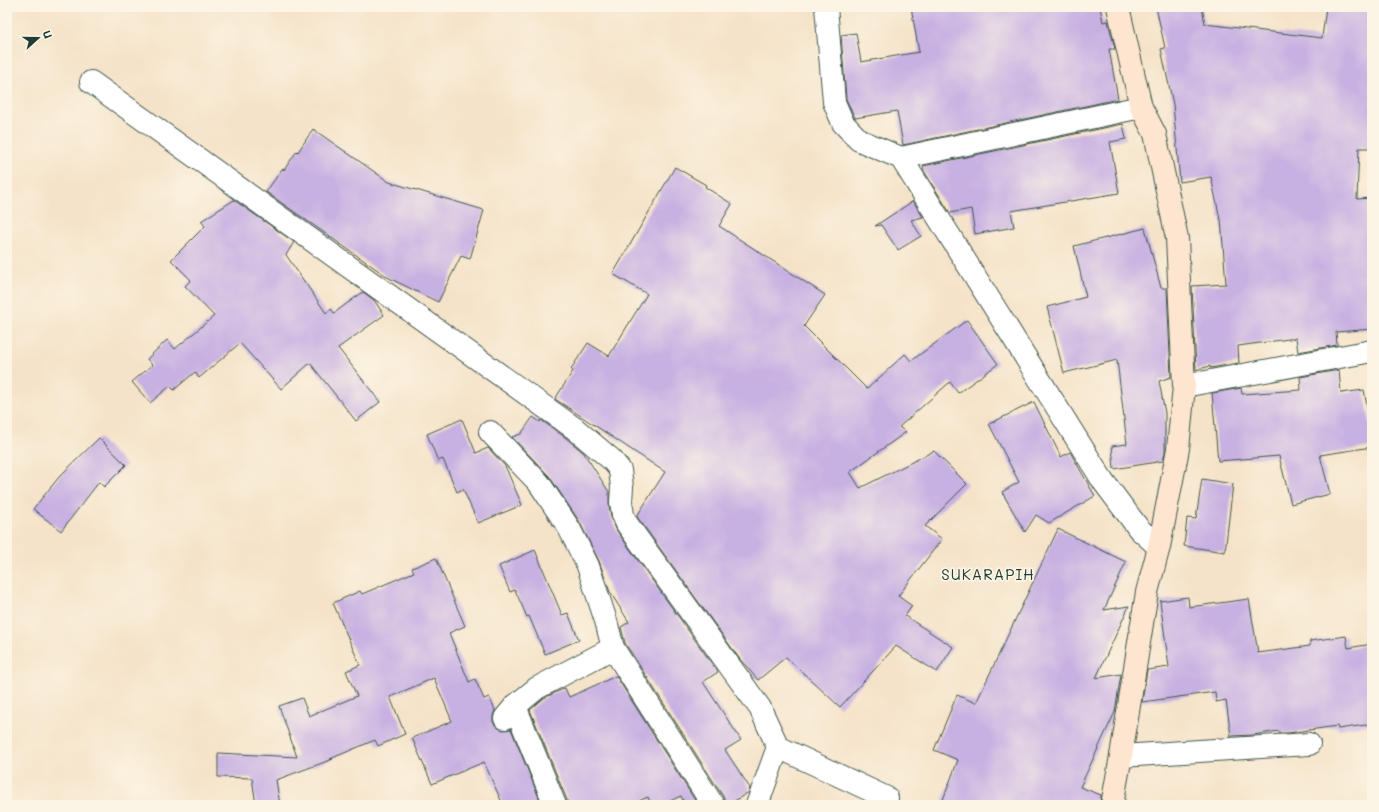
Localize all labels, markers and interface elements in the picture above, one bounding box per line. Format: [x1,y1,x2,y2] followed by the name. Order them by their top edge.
[18,18,58,58] north arrow
[39,28,56,41] text: U
[941,564,1035,584] district label: SUKARAPIH

